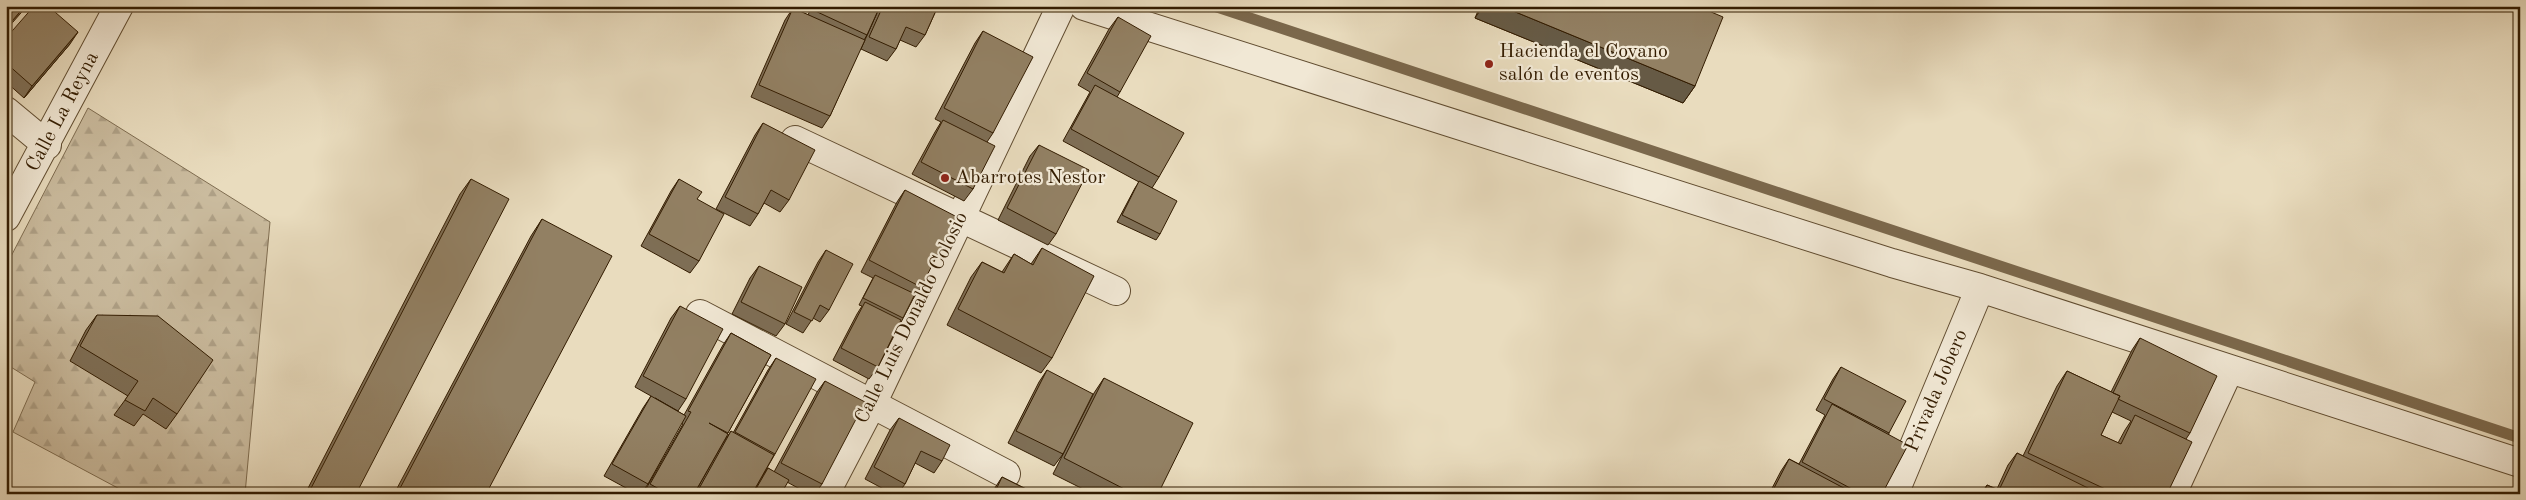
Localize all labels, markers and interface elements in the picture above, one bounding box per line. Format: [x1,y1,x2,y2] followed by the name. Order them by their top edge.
[1499,42,1668,85] place label: Hacienda el Covano salón de eventos
[23,49,103,175] street label: Calle La Reyna
[1483,58,1495,70] marker: Hacienda el Covano salón de eventos
[955,168,1106,188] place label: Abarrotes Nestor
[939,172,951,184] marker: Abarrotes Nestor
[852,209,972,427] street label: Calle Luis Donaldo Colosio
[1902,327,1972,455] street label: Privada Jobero

